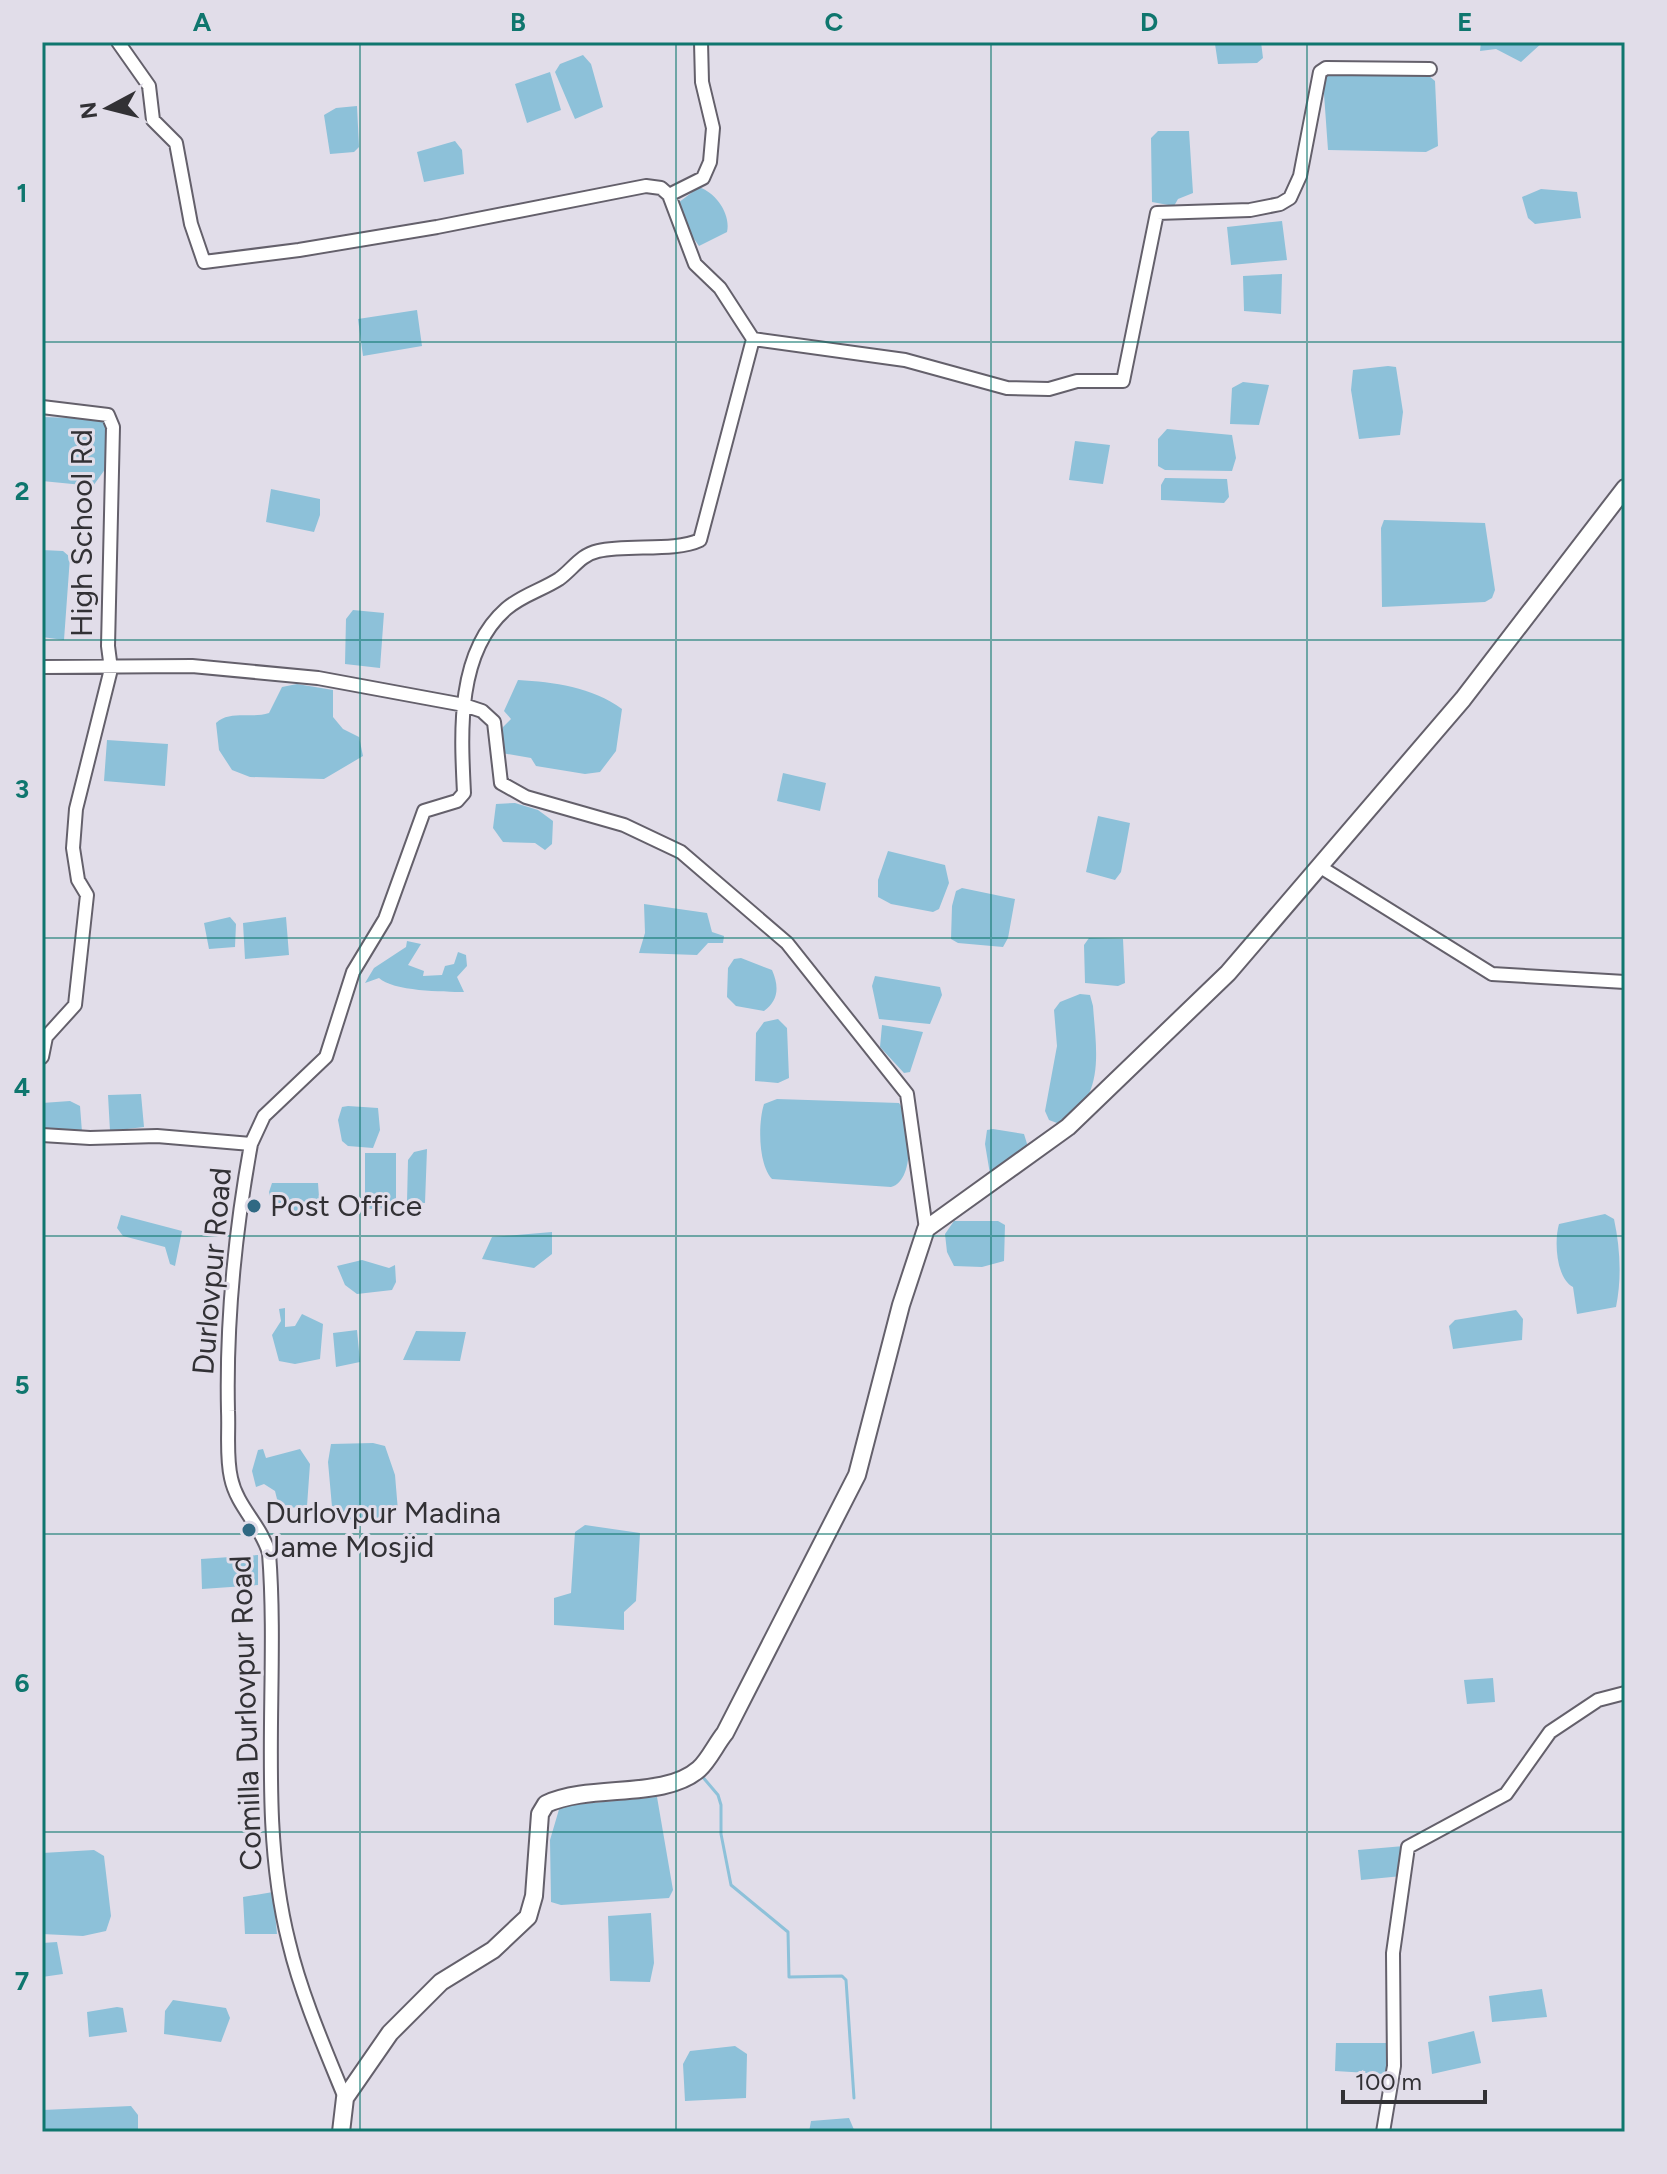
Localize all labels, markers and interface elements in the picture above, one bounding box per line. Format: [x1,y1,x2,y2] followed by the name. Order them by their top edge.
[193,6,212,38] text: A
[510,6,526,38] text: B
[825,6,844,38] text: C
[1140,6,1158,38] text: D
[1457,6,1473,38] text: E
[68,68,148,148] north arrow
[74,100,103,120] text: N
[17,177,27,209] text: 1
[63,429,100,637] street label: High School Rd
[14,475,30,507] text: 2
[15,773,29,805] text: 3
[14,1071,30,1103] text: 4
[184,1166,239,1376] street label: Durlovpur Road
[270,1187,422,1224] place label: Post Office
[245,1197,263,1215] marker: Post Office
[14,1369,30,1401] text: 5
[265,1494,501,1565] place label: Durlovpur Madina Jame Mosjid
[240,1521,258,1539] marker: Durlovpur Madina Jame Mosjid
[222,1555,269,1871] street label: Comilla Durlovpur Road
[14,1667,30,1699] text: 6
[15,1965,29,1997] text: 7
[1343,2054,1485,2104] scale bar
[1355,2067,1422,2096] text: 100 m

